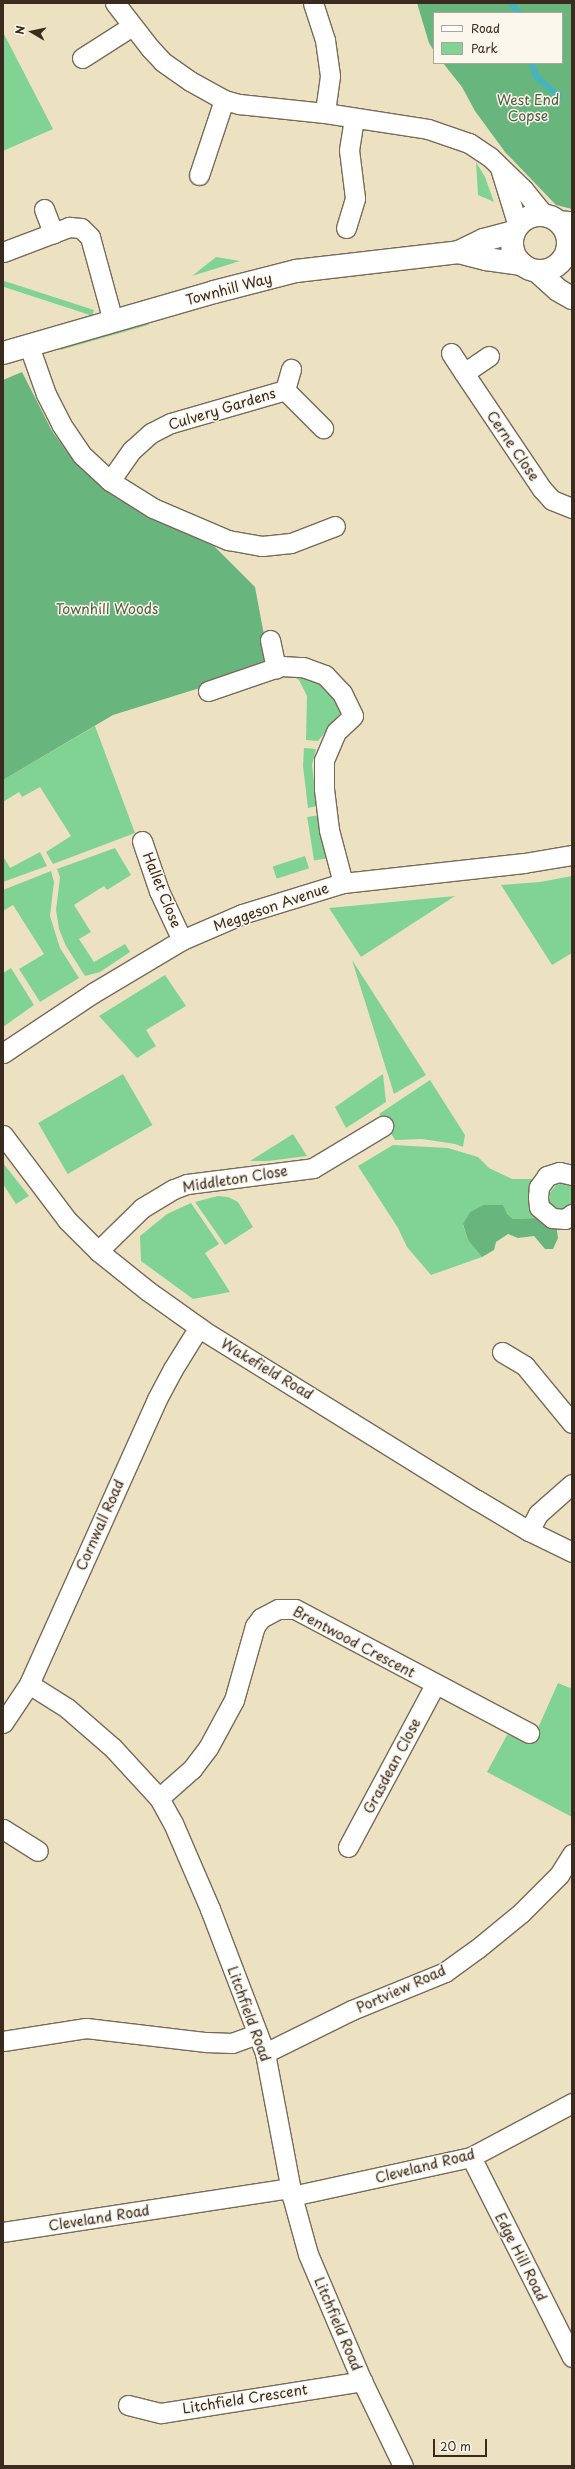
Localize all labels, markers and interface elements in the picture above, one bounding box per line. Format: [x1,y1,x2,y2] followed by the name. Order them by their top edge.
[12,12,52,52] north arrow
[433,12,563,64] legend
[471,19,500,37] text: Road
[11,24,29,36] text: N
[471,39,498,57] text: Park
[497,92,559,124] park label: West End Copse
[184,269,274,309] street label: Townhill Way
[166,385,278,433] street label: Culvery Gardens
[483,407,543,485] street label: Cerne Close
[56,601,158,617] park label: Townhill Woods
[139,849,185,931] street label: Hallet Close
[212,880,330,934] street label: Meggeson Avenue
[181,1162,289,1196] street label: Middleton Close
[218,1335,316,1403] street label: Wakefield Road
[72,1477,128,1573] street label: Cornwall Road
[290,1603,418,1681] street label: Brentwood Crescent
[360,1715,424,1817] street label: Grasdean Close
[354,1962,448,2016] street label: Portview Road
[224,1964,274,2064] street label: Litchfield Road
[373,2145,477,2187] street label: Cleveland Road
[47,2202,151,2234] street label: Cleveland Road
[491,2210,551,2304] street label: Edge Hill Road
[311,2274,365,2374] street label: Litchfield Road
[182,2381,308,2417] street label: Litchfield Crescent
[435,2431,489,2457] scale bar
[440,2437,471,2455] text: 20 m

